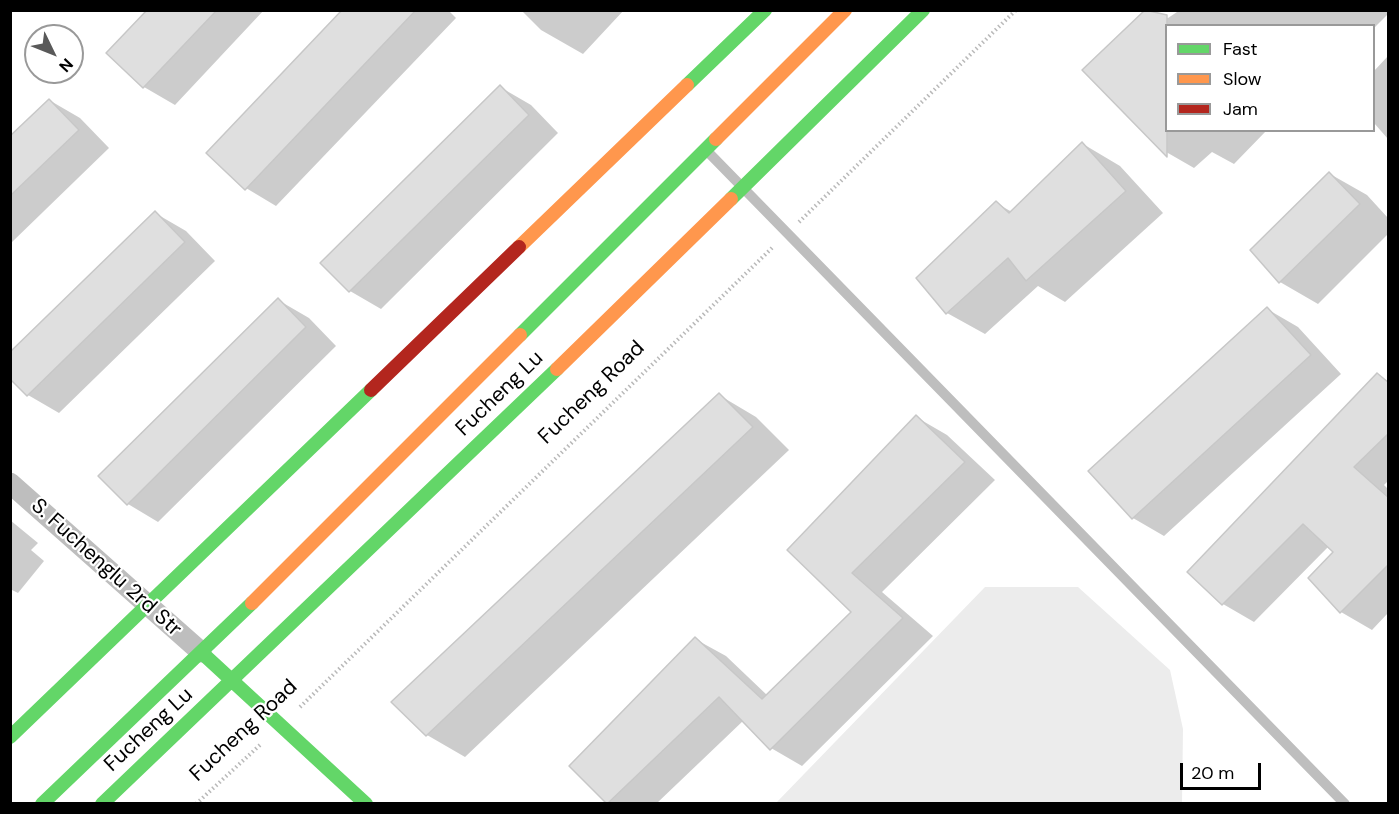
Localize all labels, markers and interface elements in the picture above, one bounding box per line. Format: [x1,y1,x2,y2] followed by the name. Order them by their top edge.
[24,24,84,84] north arrow
[1165,24,1375,132] legend
[1223,37,1258,61] text: Fast
[54,54,78,77] text: N
[1223,67,1262,91] text: Slow
[1223,97,1258,121] text: Jam
[534,336,650,450] street label: Fucheng Road
[451,346,549,442] street label: Fucheng Lu
[26,494,186,642] street label: S. Fuchenglu 2rd Str
[185,675,303,787] street label: Fucheng Road
[100,683,198,777] street label: Fucheng Lu
[1183,751,1264,789] scale bar
[1191,761,1234,785] text: 20 m

